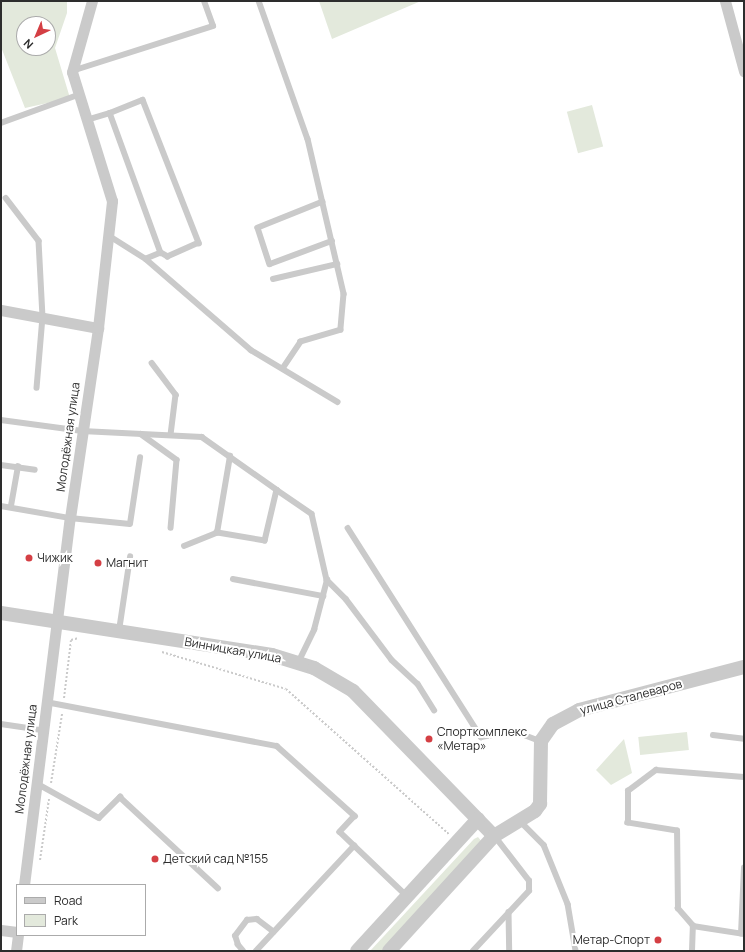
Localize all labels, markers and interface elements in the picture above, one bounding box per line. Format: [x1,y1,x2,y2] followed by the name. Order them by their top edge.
[16,16,56,56] north arrow
[20,36,36,52] text: N
[53,381,83,493] street label: Молодёжная улица
[37,551,73,565] place label: Чижик
[24,553,34,563] marker: Чижик
[106,556,148,570] place label: Магнит
[93,558,103,568] marker: Магнит
[183,634,283,666] street label: Винницкая улица
[578,676,684,718] street label: улица Сталеваров
[12,703,40,815] street label: Молодёжная улица
[437,725,527,753] place label: Спорткомплекс «Метар»
[424,734,434,744] marker: Спорткомплекс «Метар»
[163,852,268,866] place label: Детский сад №155
[150,854,160,864] marker: Детский сад №155
[16,884,146,936] legend
[54,892,82,909] text: Road
[54,912,78,929] text: Park
[573,933,650,947] place label: Метар-Спорт
[653,935,663,945] marker: Метар-Спорт

